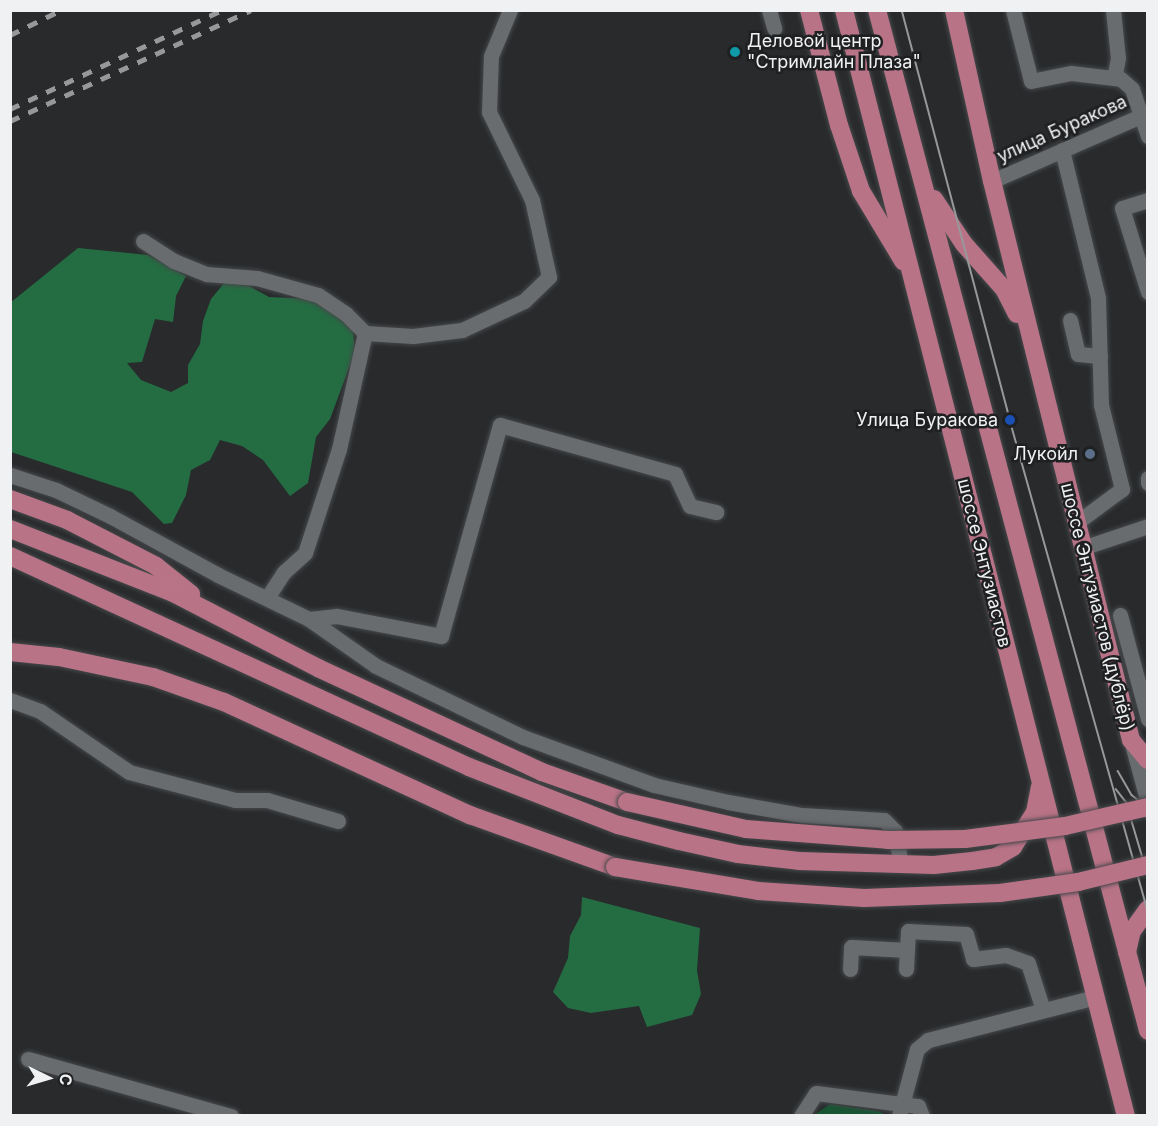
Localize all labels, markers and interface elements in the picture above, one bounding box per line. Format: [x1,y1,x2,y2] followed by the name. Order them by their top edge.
[747,31,921,74] place label: Деловой центр "Стримлайн Плаза"
[728,45,742,59] marker: Деловой центр "Стримлайн Плаза"
[994,91,1130,167] street label: улица Буракова
[856,409,998,431] place label: Улица Буракова
[1003,413,1017,427] marker: Улица Буракова
[1013,443,1078,465] place label: Лукойл
[1083,447,1097,461] marker: Лукойл
[953,476,1015,650] street label: шоссе Энтузиастов
[1056,481,1138,733] street label: шоссе Энтузиастов (дублёр)
[18,1048,78,1108] north arrow
[55,1073,76,1086] text: С

